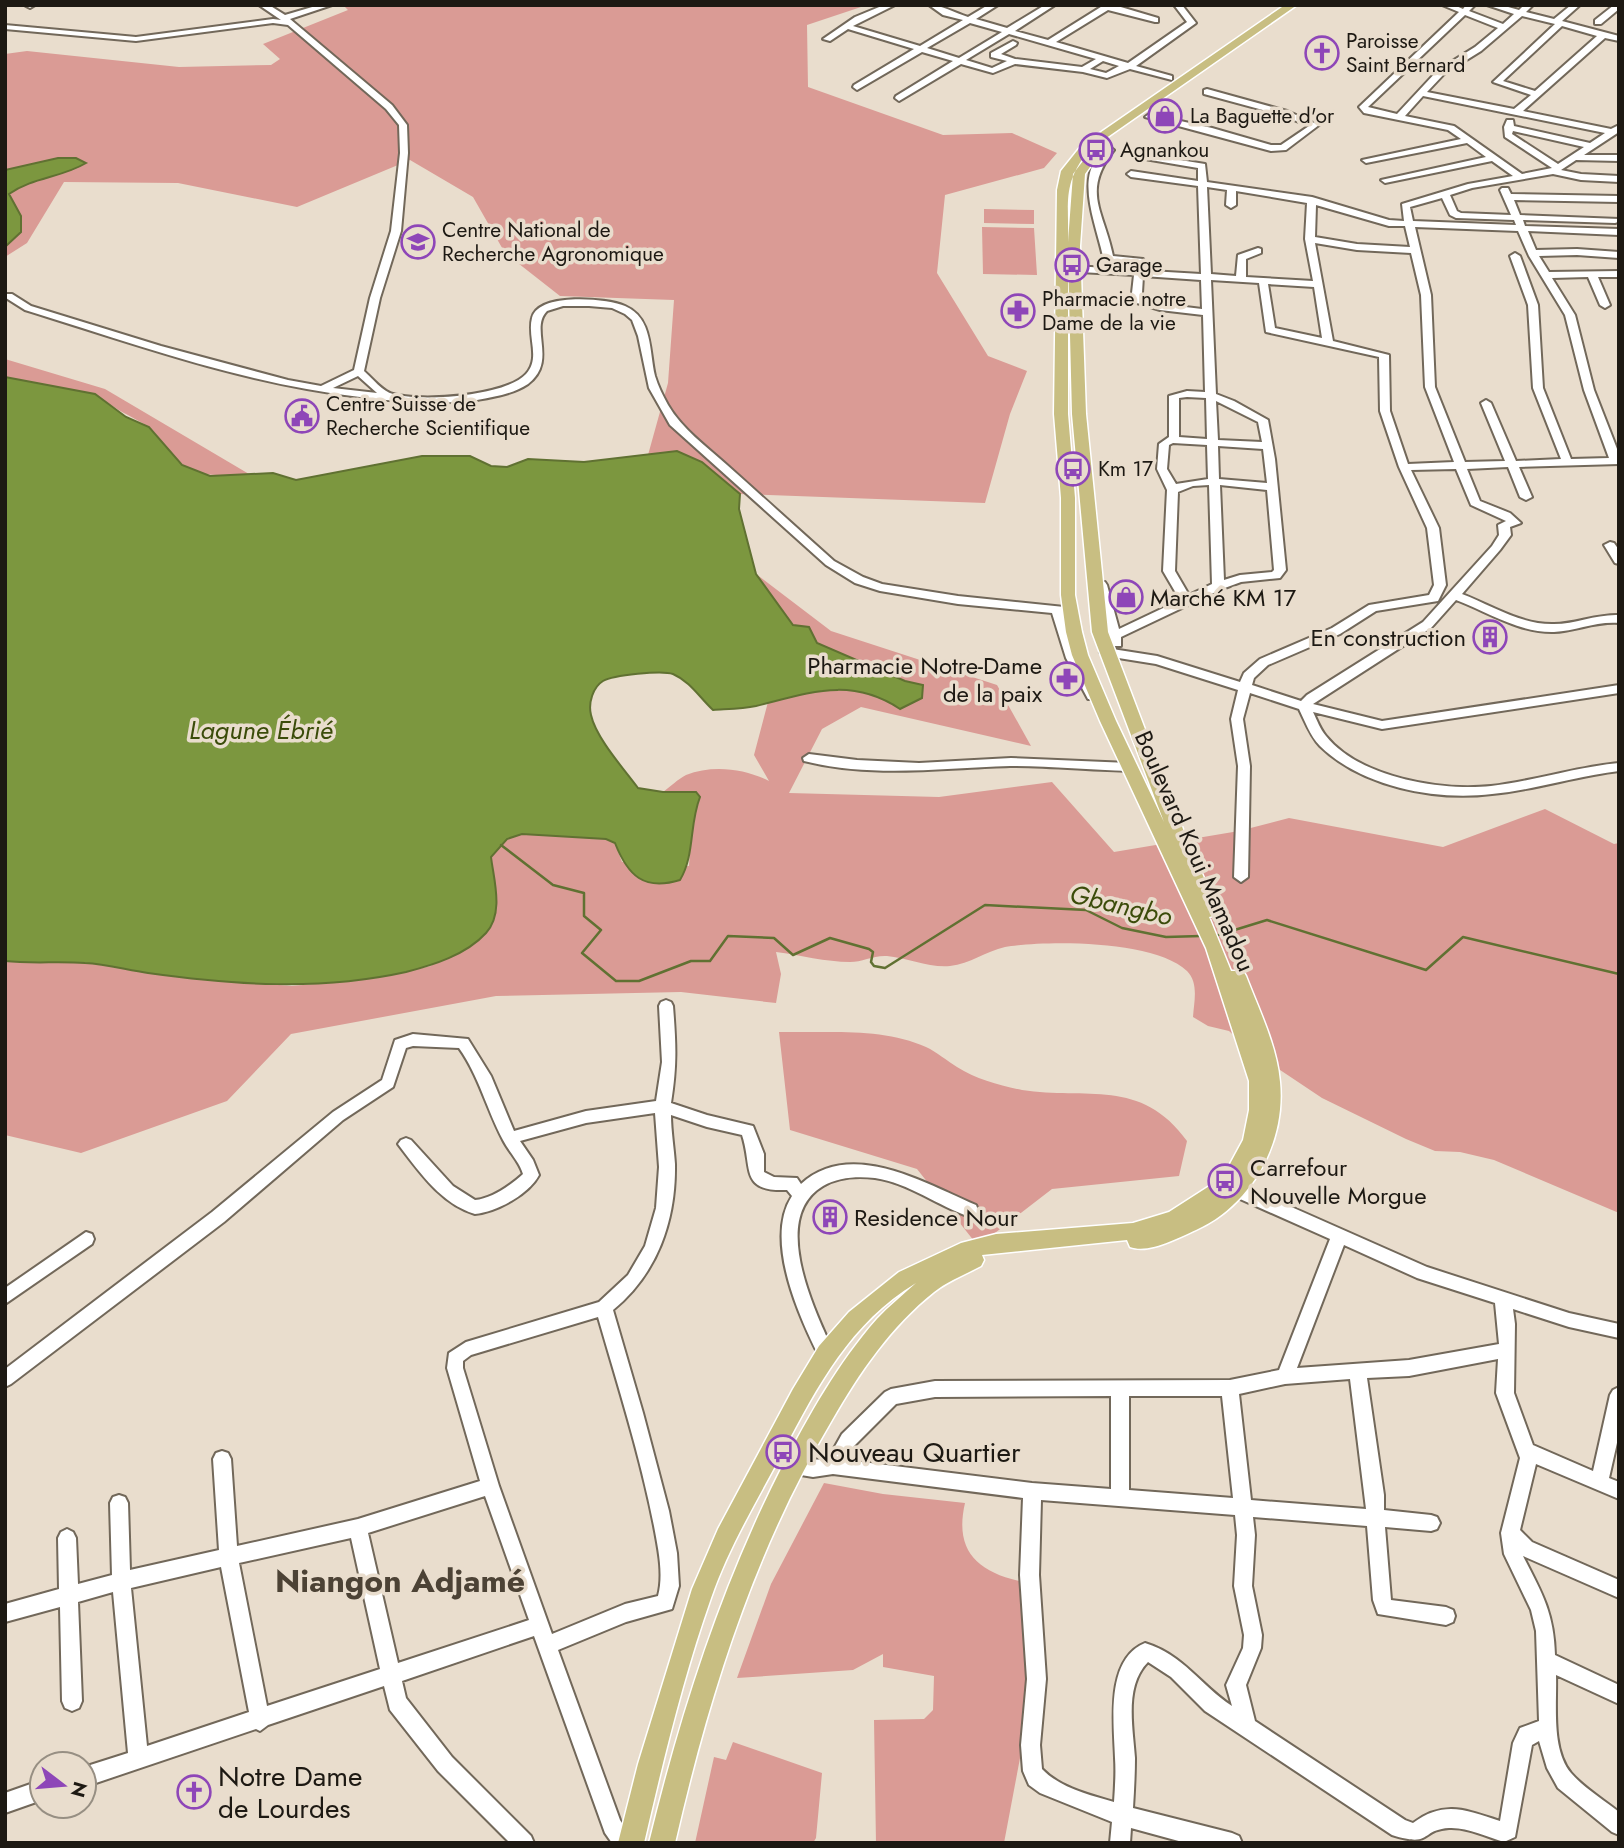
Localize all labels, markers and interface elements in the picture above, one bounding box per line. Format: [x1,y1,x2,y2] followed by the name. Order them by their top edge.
[1346,26,1465,80] place label: Paroisse Saint Bernard
[1303,34,1341,72] church icon: Paroisse Saint Bernard
[1146,97,1184,135] shop icon: La Baguette d'or
[1190,101,1335,131] place label: La Baguette d'or
[1077,131,1115,169] bus stop icon: Agnankou
[1120,135,1209,165] place label: Agnankou
[442,215,664,269] place label: Centre National de Recherche Agronomique
[399,223,437,261] school or university icon: Centre National de Recherche Agronomique
[1053,246,1091,284] bus stop icon: Garage
[1096,250,1163,280] place label: Garage
[1042,284,1186,338] place label: Pharmacie notre Dame de la vie
[999,292,1037,330] pharmacy icon: Pharmacie notre Dame de la vie
[326,389,530,443] place label: Centre Suisse de Recherche Scientifique
[283,397,321,435] public building icon: Centre Suisse de Recherche Scientifique
[1054,450,1092,488] bus stop icon: Km 17
[1098,454,1153,484] place label: Km 17
[1107,578,1145,616] shop icon: Marché KM 17
[1150,580,1296,615] place label: Marché KM 17
[1471,618,1509,656] building icon: En construction
[1310,620,1466,655] place label: En construction
[807,648,1043,711] place label: Pharmacie Notre-Dame de la paix
[1048,660,1086,698] pharmacy icon: Pharmacie Notre-Dame de la paix
[189,711,334,749] water label: Lagune Ébrié
[1126,725,1264,977] street label: Boulevard Koui Mamadou
[1066,875,1176,935] water label: Gbangbo
[1250,1150,1427,1213] place label: Carrefour Nouvelle Morgue
[1206,1162,1244,1200] bus stop icon: Carrefour Nouvelle Morgue
[811,1198,849,1236] building icon: Residence Nour
[854,1200,1019,1235] place label: Residence Nour
[808,1432,1021,1473] place label: Nouveau Quartier
[764,1433,802,1471] bus stop icon: Nouveau Quartier
[275,1558,525,1604] district label: Niangon Adjamé
[28,1750,98,1820] north arrow
[218,1756,362,1829] place label: Notre Dame de Lourdes
[175,1773,213,1811] church icon: Notre Dame de Lourdes
[64,1779,94,1801] text: N

